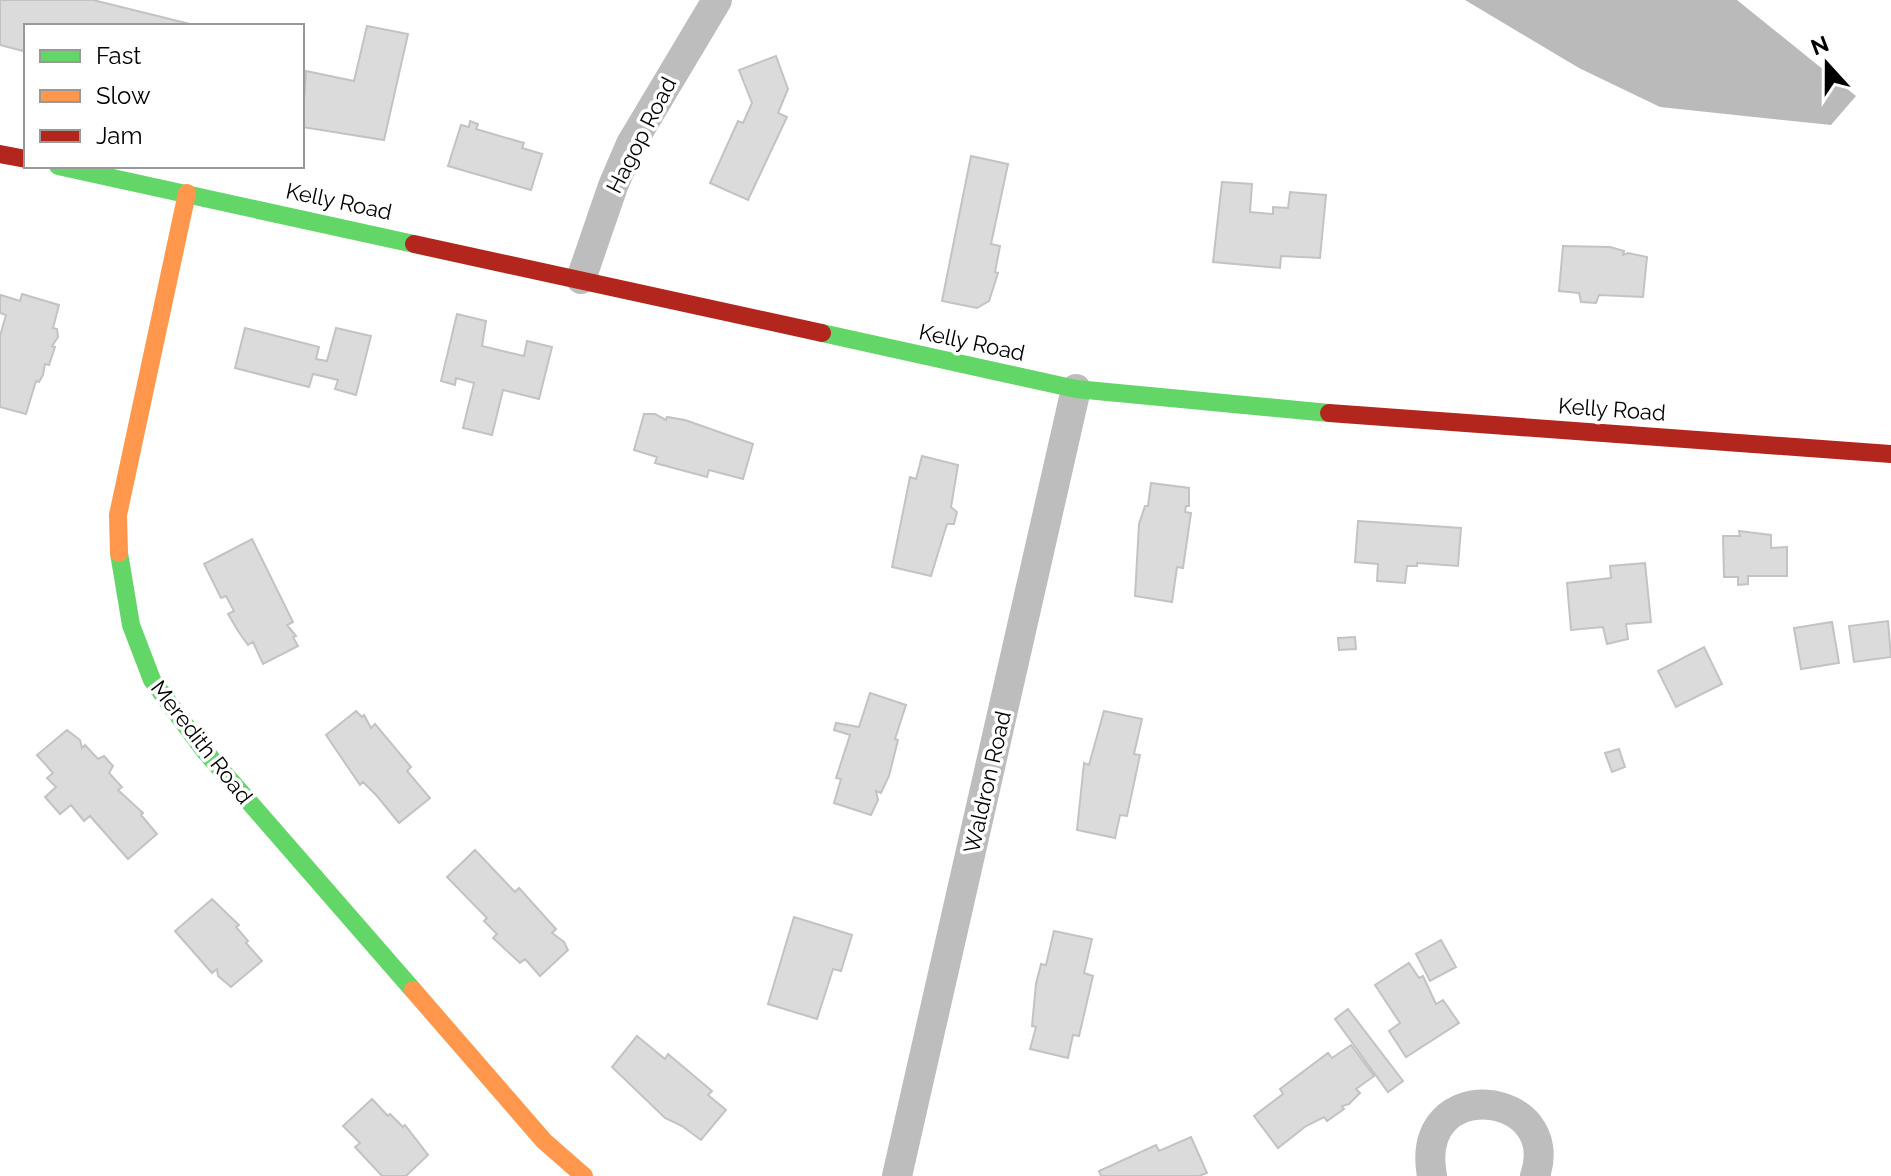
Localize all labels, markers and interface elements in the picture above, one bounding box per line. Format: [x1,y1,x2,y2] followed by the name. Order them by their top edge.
[24,24,304,168] legend
[1787,24,1867,104] north arrow
[1807,30,1832,60] text: N
[96,41,141,70] text: Fast
[601,73,681,197] street label: Hagop Road
[96,81,151,110] text: Slow
[96,121,142,150] text: Jam
[284,177,394,225] street label: Kelly Road
[917,318,1027,366] street label: Kelly Road
[1557,392,1667,426] street label: Kelly Road
[146,675,258,809] street label: Meredith Road
[958,708,1016,856] street label: Waldron Road

